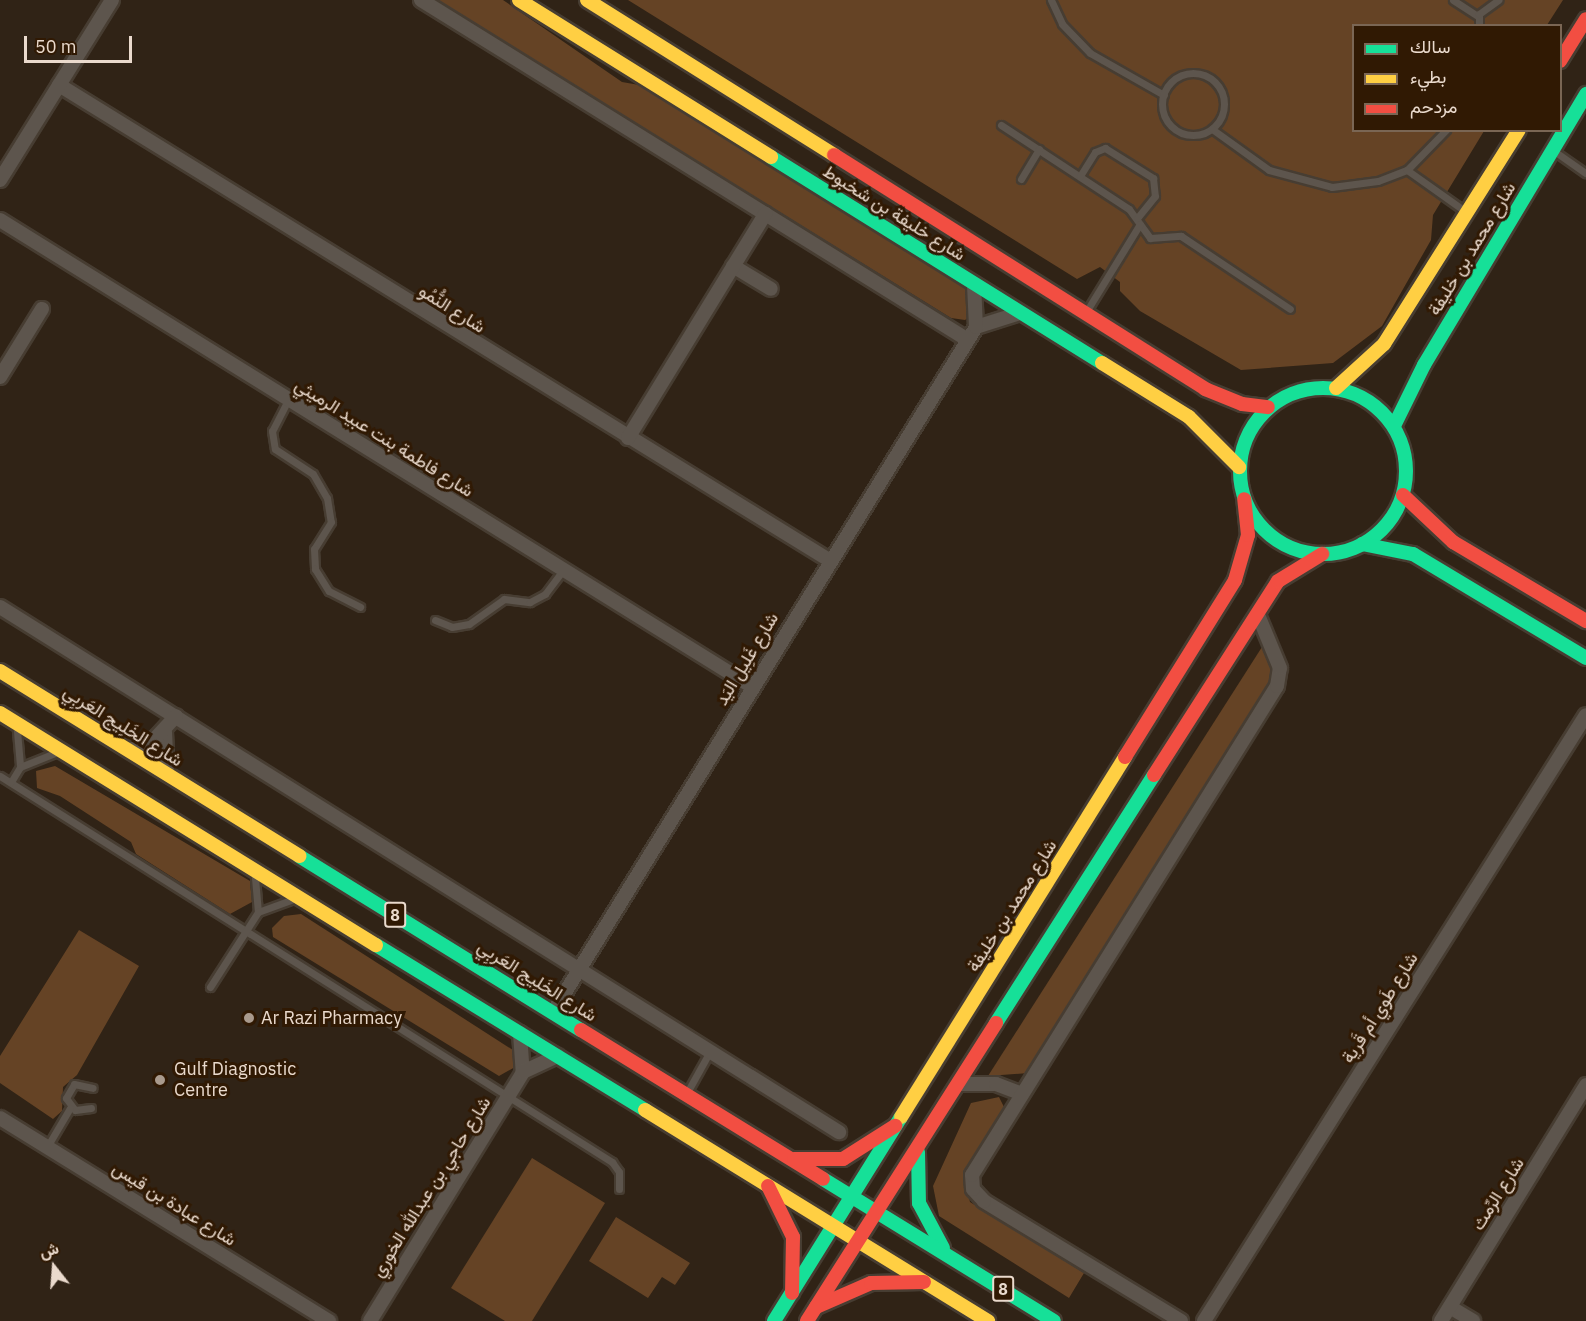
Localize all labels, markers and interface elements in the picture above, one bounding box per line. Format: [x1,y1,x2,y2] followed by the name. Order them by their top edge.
[27,24,135,62] scale bar
[1352,24,1562,132] legend
[35,35,77,58] text: 50 m
[1410,35,1450,58] text: سالك
[1410,65,1446,88] text: بطيء
[1410,95,1457,118] text: مزدحم
[819,160,969,266] street label: شارع خليفة بن شخبوط
[1424,178,1520,320] street label: شارع محمد بن خليفة
[415,280,489,338] street label: شارع النُّمُو
[291,374,477,502] street label: شارع فاطمة بنت عبيد الرميثي
[711,609,783,709] street label: شارع غَلِيل اليَد
[59,681,187,771] street label: شارع الخَلِيج العَربِي
[963,836,1061,976] street label: شارع محمد بن خليفة
[383,902,407,928] road number: 8
[473,936,601,1026] street label: شارع الخَلِيج العَربِي
[1337,949,1423,1067] street label: شارع طَوي أم قَرية
[261,1007,402,1029] place label: Ar Razi Pharmacy
[242,1011,256,1025] marker: Ar Razi Pharmacy
[174,1059,296,1102] place label: Gulf Diagnostic Centre
[151,1071,169,1089] marker: Gulf Diagnostic Centre
[367,1093,495,1281] street label: شارع حاجي بن عبدالله الخوري
[1467,1154,1529,1234] street label: شارع الرِّمث
[108,1157,240,1251] street label: شارع عبادة بن قيس
[24,1237,84,1297] north arrow
[37,1237,61,1262] text: ش
[991,1276,1015,1302] road number: 8

